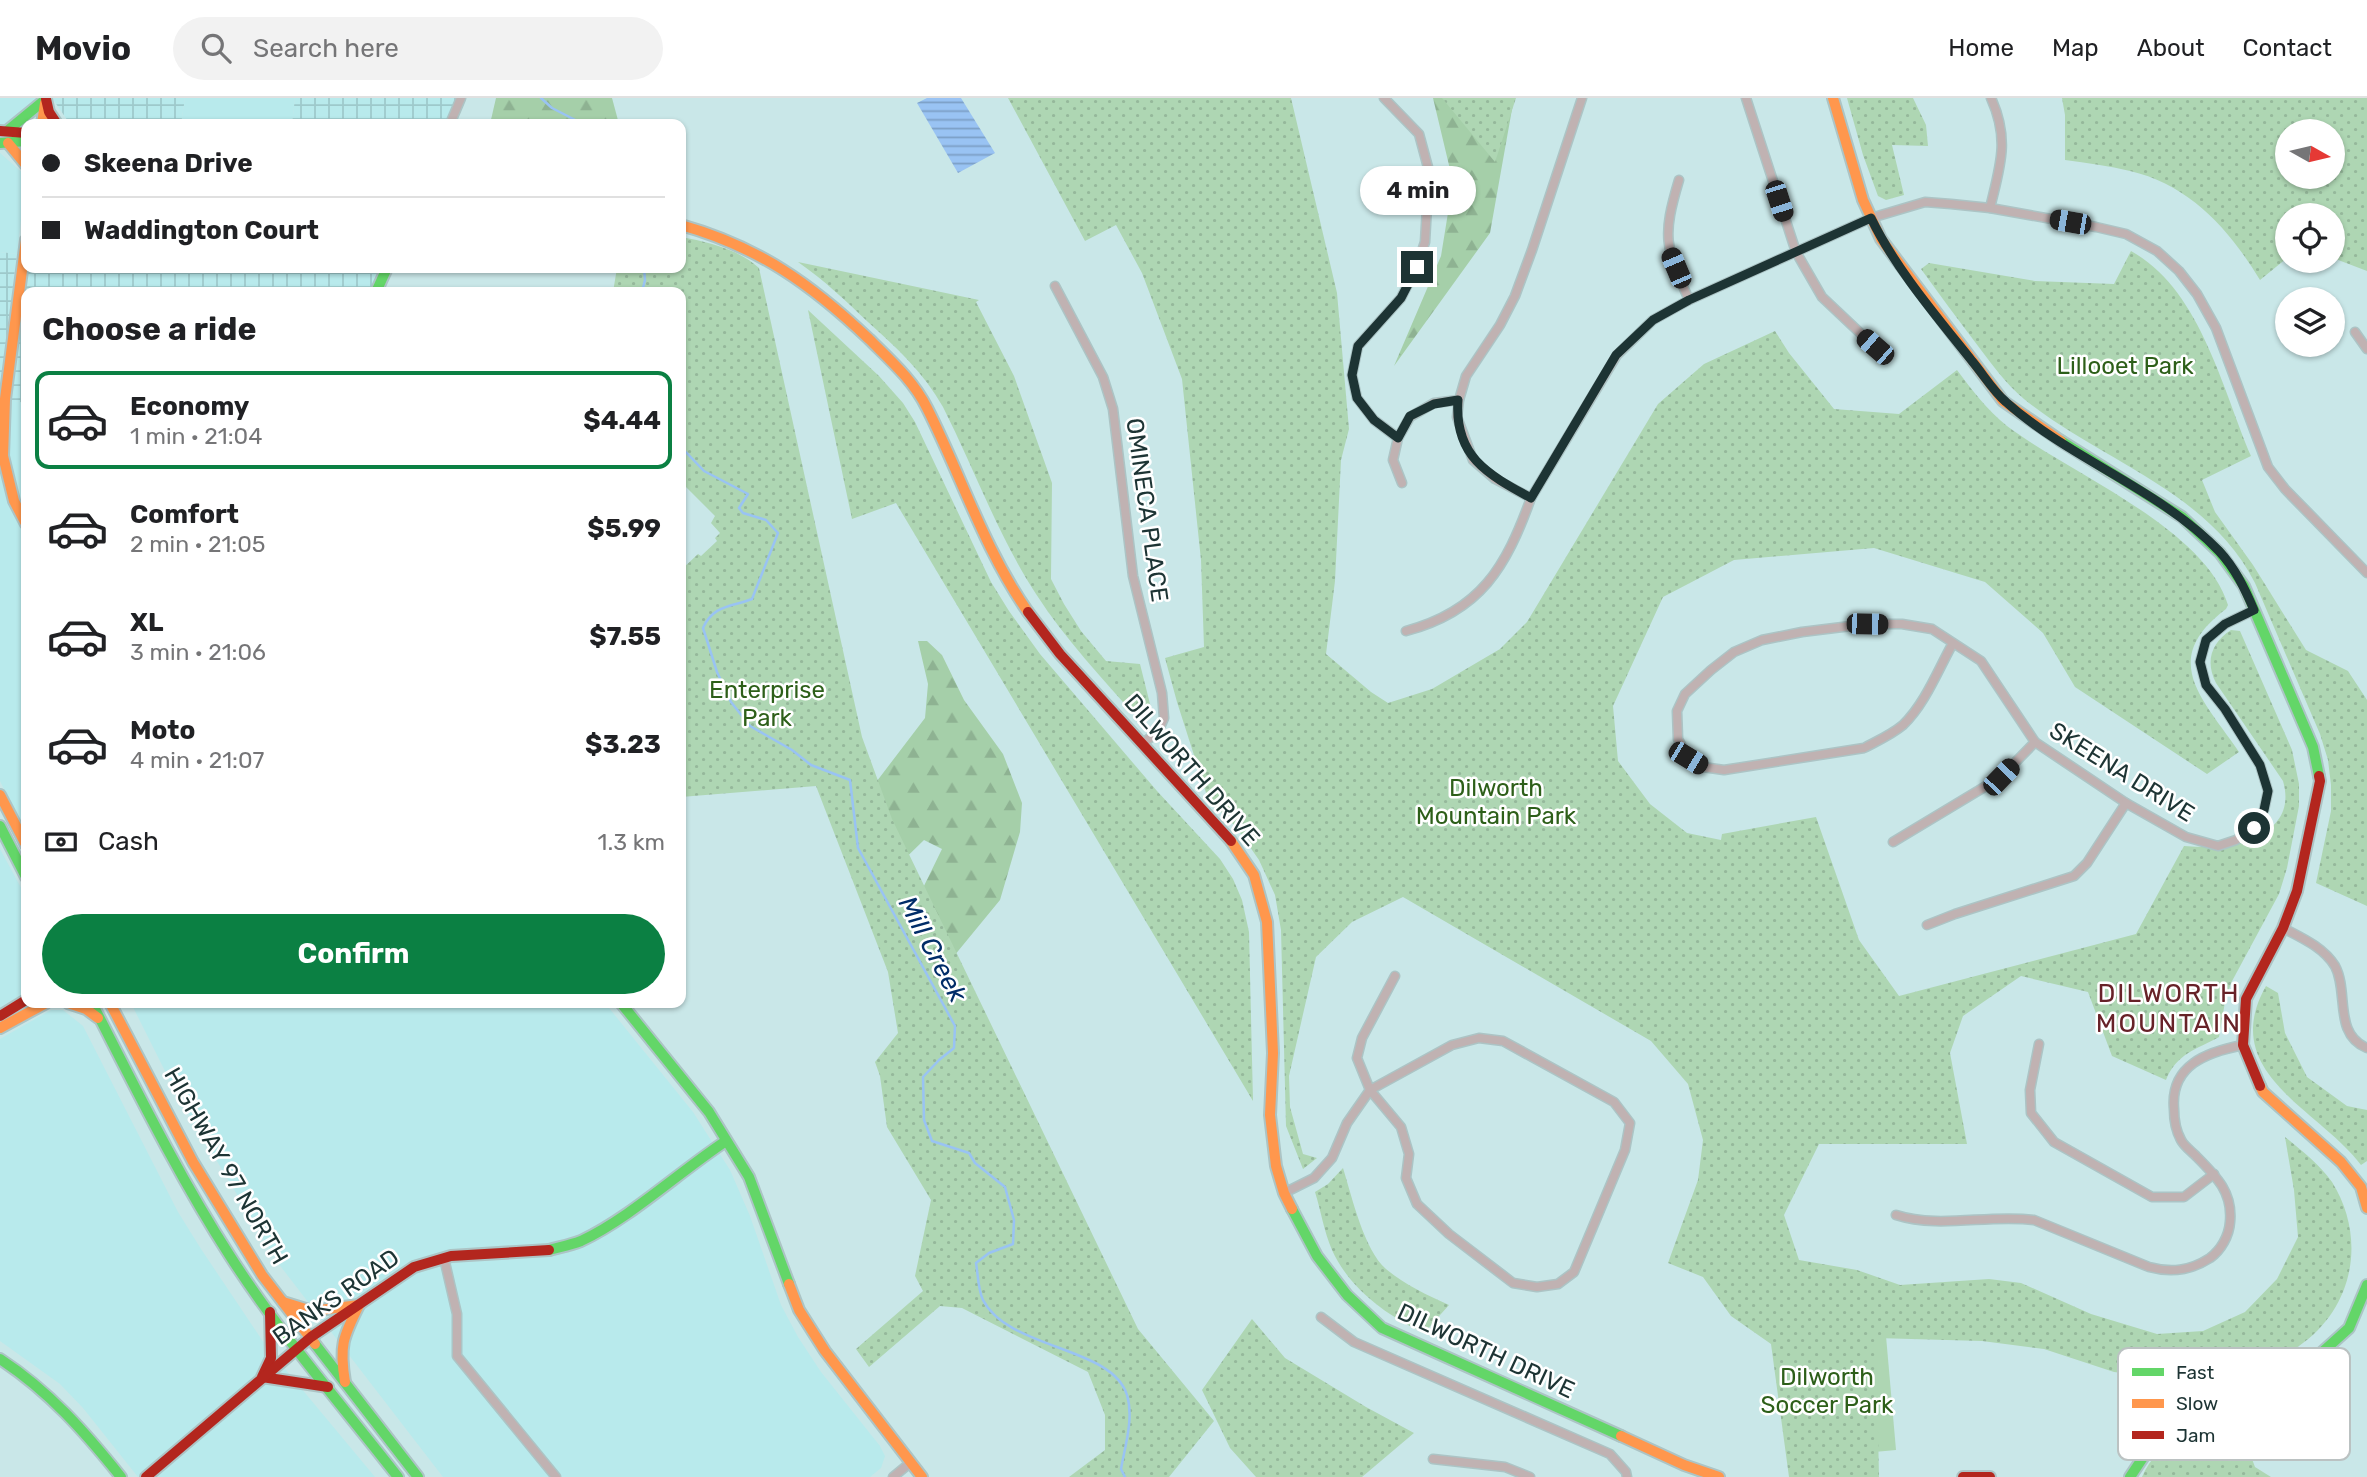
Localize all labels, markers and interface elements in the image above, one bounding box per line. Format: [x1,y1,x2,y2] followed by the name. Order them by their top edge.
[173,17,663,80] search box
[35,29,131,68] text: Movio
[197,29,235,67] icon: search
[253,33,399,64] text: Search here
[1948,34,2014,62] text: Home
[2052,34,2099,62] text: Map
[2137,34,2205,62] text: About
[2243,34,2332,62] text: Contact
[2275,119,2345,189] north arrow
[2275,119,2345,357] map controls
[84,148,253,179] text: Skeena Drive
[1359,166,1475,214] callout: 4 min
[1386,176,1450,204] text: 4 min
[1763,178,1796,224] car
[2275,203,2345,273] button: locate
[2048,208,2093,236] car
[84,215,319,246] text: Waddington Court
[1659,245,1694,291] car
[1401,251,1433,283] route end
[2275,287,2345,357] button: layers
[42,310,256,348] text: Choose a ride
[1853,325,1898,369] car
[2056,352,2194,380] park label: Lillooet Park
[46,389,109,452] icon: car
[130,391,249,422] text: Economy
[583,405,661,436] text: $4.44
[1120,416,1174,604] street label: OMINECA PLACE
[130,422,262,450] text: 1 min · 21:04
[46,497,109,560] icon: car
[130,499,239,530] text: Comfort
[587,513,661,544] text: $5.99
[130,530,265,558] text: 2 min · 21:05
[46,605,109,668] icon: car
[130,607,163,638] text: XL
[1846,613,1889,635] car
[589,621,661,652] text: $7.55
[130,638,266,666] text: 3 min · 21:06
[709,676,825,732] park label: Enterprise Park
[1118,688,1266,852] street label: DILWORTH DRIVE
[46,713,109,776] icon: car
[130,715,195,746] text: Moto
[2044,716,2200,828] street label: SKEENA DRIVE
[585,729,661,760] text: $3.23
[1665,738,1712,778] car
[130,746,264,774] text: 4 min · 21:07
[1979,755,2024,799] car
[1416,774,1577,830] park label: Dilworth Mountain Park
[2238,812,2270,844] route start
[42,823,80,861] icon: cash
[98,826,159,857] text: Cash
[598,828,665,856] text: 1.3 km
[892,891,974,1008] water label: Mill Creek
[42,914,665,994] button: Confirm
[2096,978,2242,1039] district label: DILWORTH MOUNTAIN
[158,1063,294,1269] street label: HIGHWAY 97 NORTH
[267,1243,405,1351] street label: BANKS ROAD
[1393,1298,1579,1404] street label: DILWORTH DRIVE
[2118,1348,2350,1460] legend
[2176,1361,2215,1384] text: Fast
[1760,1363,1894,1419] park label: Dilworth Soccer Park
[2176,1392,2218,1415] text: Slow
[2176,1424,2215,1447] text: Jam

